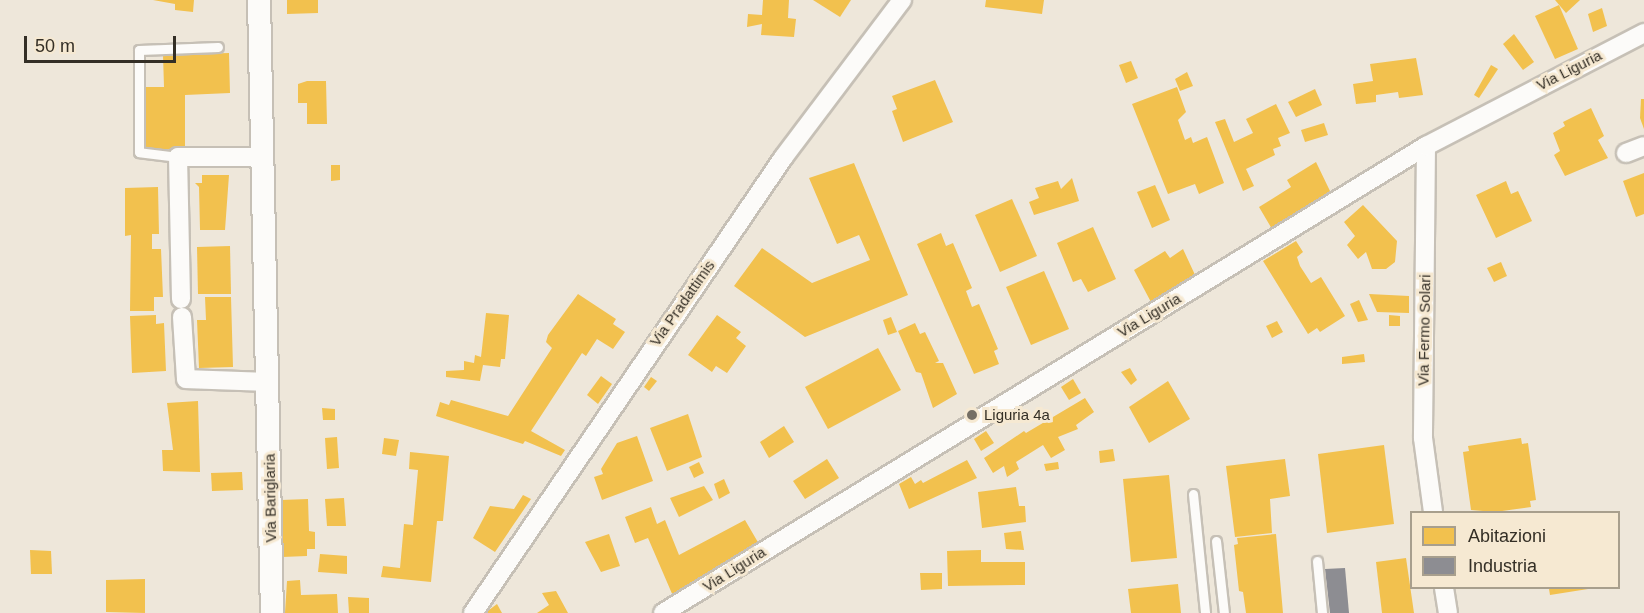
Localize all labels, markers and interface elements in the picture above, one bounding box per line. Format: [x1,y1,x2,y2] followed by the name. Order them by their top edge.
[27,24,178,62] scale bar
[35,36,75,56] text: 50 m
[1533,46,1605,94] street label: Via Liguria
[646,257,718,349] street label: Via Pradattimis
[1414,274,1434,386] street label: Via Fermo Solari
[1114,289,1184,341] street label: Via Liguria
[984,406,1050,424] place label: Liguria 4a
[965,408,979,422] marker: Liguria 4a
[260,453,280,543] street label: Via Bariglaria
[1410,511,1620,589] legend
[1468,526,1546,546] text: Abitazioni
[699,543,769,595] street label: Via Liguria
[1468,556,1537,576] text: Industria

